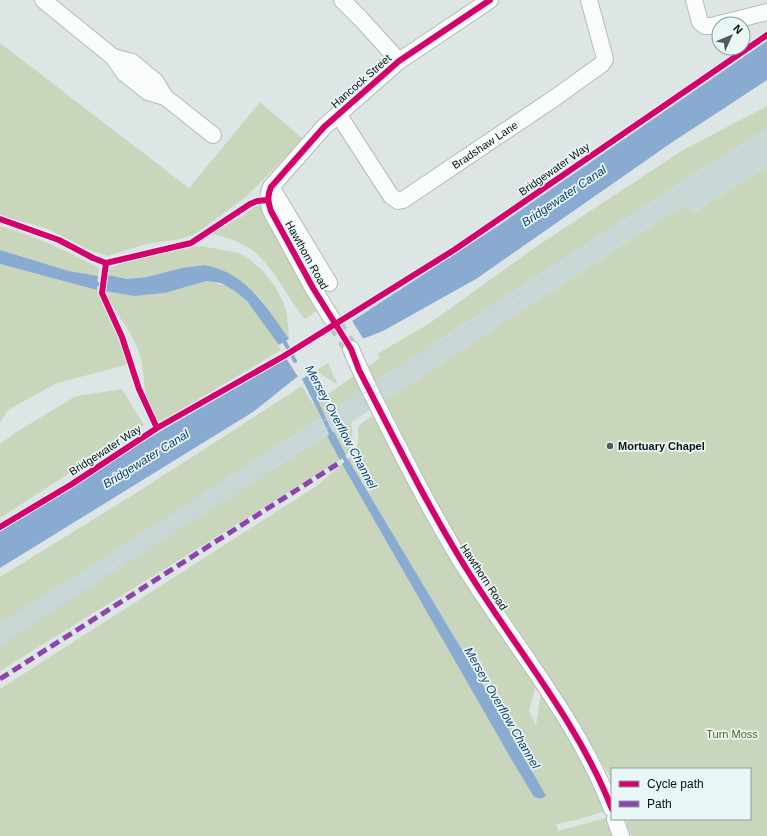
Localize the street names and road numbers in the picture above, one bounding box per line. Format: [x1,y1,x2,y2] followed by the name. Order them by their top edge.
[329,52,393,110] street label: Hancock Street
[450,119,520,171] street label: Bradshaw Lane
[516,140,592,198] street label: Bridgewater Way
[283,219,331,291] street label: Hawthorn Road
[67,422,144,478] street label: Bridgewater Way
[458,542,510,612] street label: Hawthorn Road

